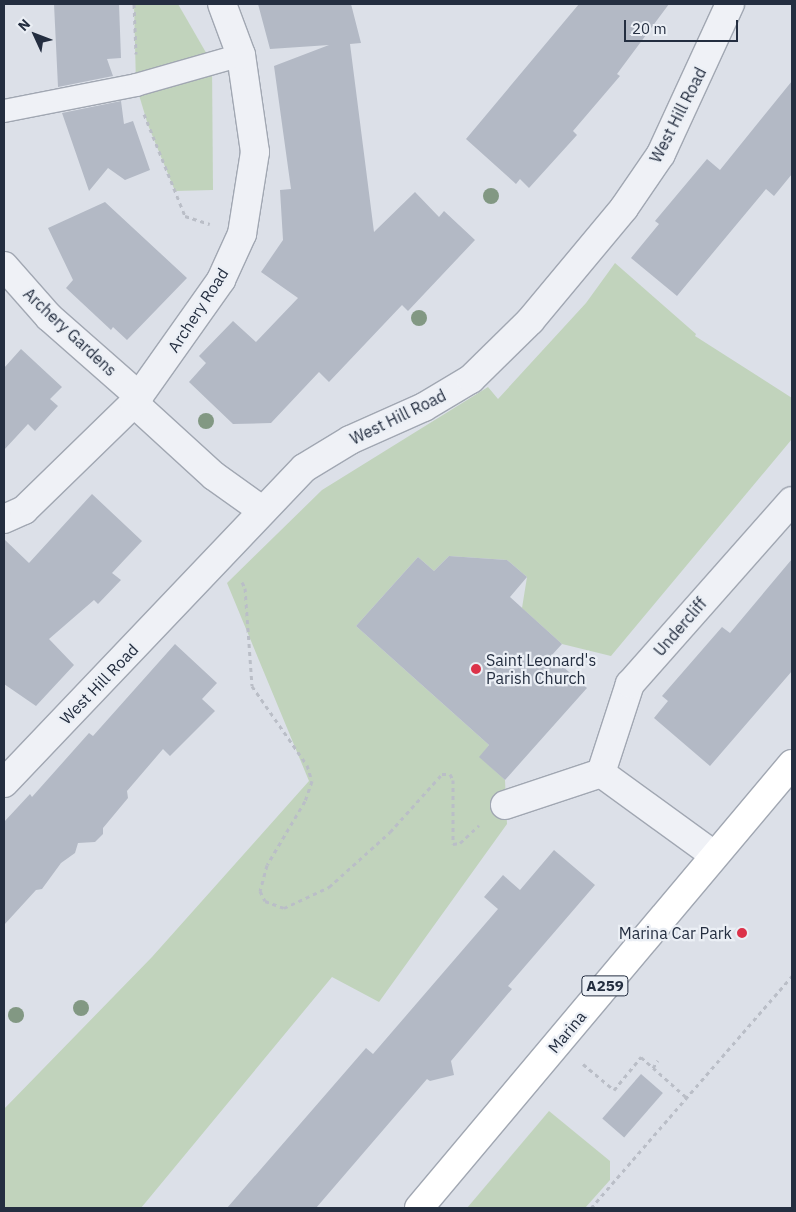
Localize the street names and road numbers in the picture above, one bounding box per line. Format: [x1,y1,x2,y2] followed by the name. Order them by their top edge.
[646,64,710,166] street label: West Hill Road
[164,264,232,356] street label: Archery Road
[20,284,120,380] street label: Archery Gardens
[347,385,449,449] street label: West Hill Road
[650,594,710,660] street label: Undercliff
[56,640,142,728] street label: West Hill Road
[581,974,629,998] road number: A259
[544,1007,590,1057] street label: Marina

